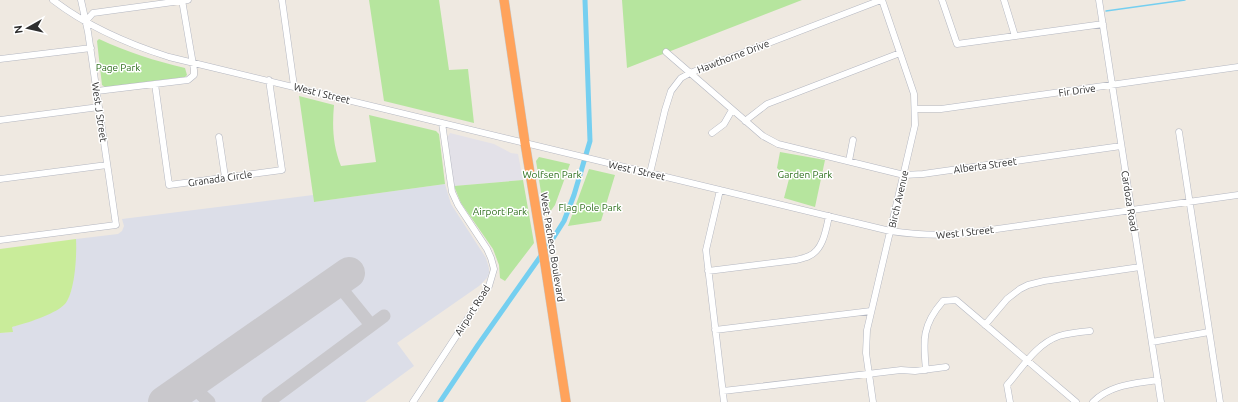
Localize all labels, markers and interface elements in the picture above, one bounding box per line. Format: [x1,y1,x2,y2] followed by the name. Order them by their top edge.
[8,8,48,48] north arrow
[12,24,25,34] text: N
[696,38,771,75] street label: Hawthorne Drive
[96,62,140,73] park label: Page Park
[90,81,109,143] street label: West J Street
[292,81,351,106] street label: West I Street
[1058,82,1096,99] street label: Fir Drive
[953,156,1017,175] street label: Alberta Street
[607,159,666,182] street label: West I Street
[187,169,253,188] street label: Granada Circle
[522,169,582,180] park label: Wolfsen Park
[778,169,832,180] park label: Garden Park
[887,169,910,229] street label: Birch Avenue
[1119,170,1140,233] street label: Cardoza Road
[538,192,567,303] street label: West Pacheco Boulevard
[558,202,622,213] park label: Flag Pole Park
[473,206,527,217] park label: Airport Park
[936,224,995,241] street label: West I Street
[453,283,492,338] street label: Airport Road

